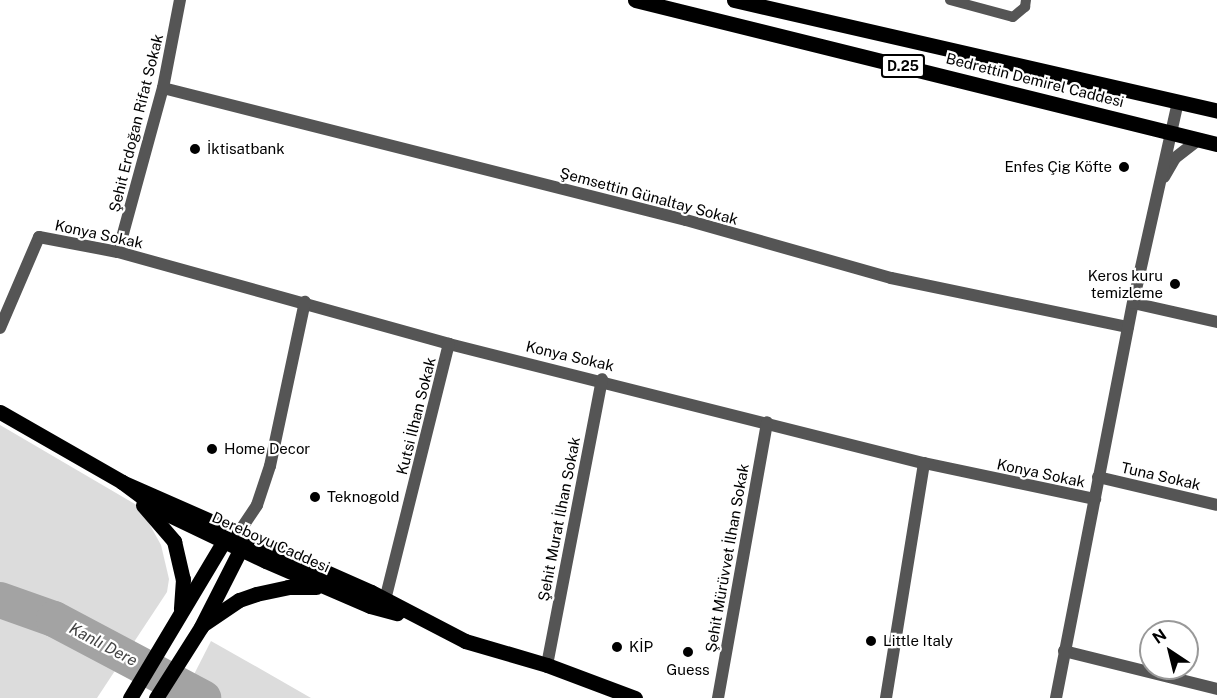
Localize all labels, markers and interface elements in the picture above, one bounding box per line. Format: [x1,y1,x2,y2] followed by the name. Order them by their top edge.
[105,32,167,214] street label: Şehit Erdoğan Rifat Sokak
[944,49,1126,111] street label: Bedrettin Demirel Caddesi
[880,55,926,77] road number: D.25
[207,140,285,158] place label: İktisatbank
[188,142,202,156] marker: İktisatbank
[1004,158,1112,176] place label: Enfes Çig Köfte
[1117,160,1131,174] marker: Enfes Çig Köfte
[558,164,740,228] street label: Şemsettin Günaltay Sokak
[53,216,145,252] street label: Konya Sokak
[1088,266,1163,301] place label: Keros kuru temizleme
[1168,277,1182,291] marker: Keros kuru temizleme
[524,337,616,375] street label: Konya Sokak
[393,355,439,477] street label: Kutsi İlhan Sokak
[534,435,584,603] street label: Şehit Murat İlhan Sokak
[224,440,310,458] place label: Home Decor
[205,442,219,456] marker: Home Decor
[995,455,1087,491] street label: Konya Sokak
[1120,458,1202,494] street label: Tuna Sokak
[702,462,752,654] street label: Şehit Mürüvvet İlhan Sokak
[327,488,400,506] place label: Teknogold
[308,490,322,504] marker: Teknogold
[209,508,333,576] street label: Dereboyu Caddesi
[66,619,140,671] water label: Kanlı Dere
[1139,620,1199,680] north arrow
[1149,625,1170,648] text: N
[883,632,953,650] place label: Little Italy
[864,634,878,648] marker: Little Italy
[629,638,653,656] place label: KİP
[610,640,624,654] marker: KİP
[681,645,695,659] marker: Guess
[666,661,710,679] place label: Guess

